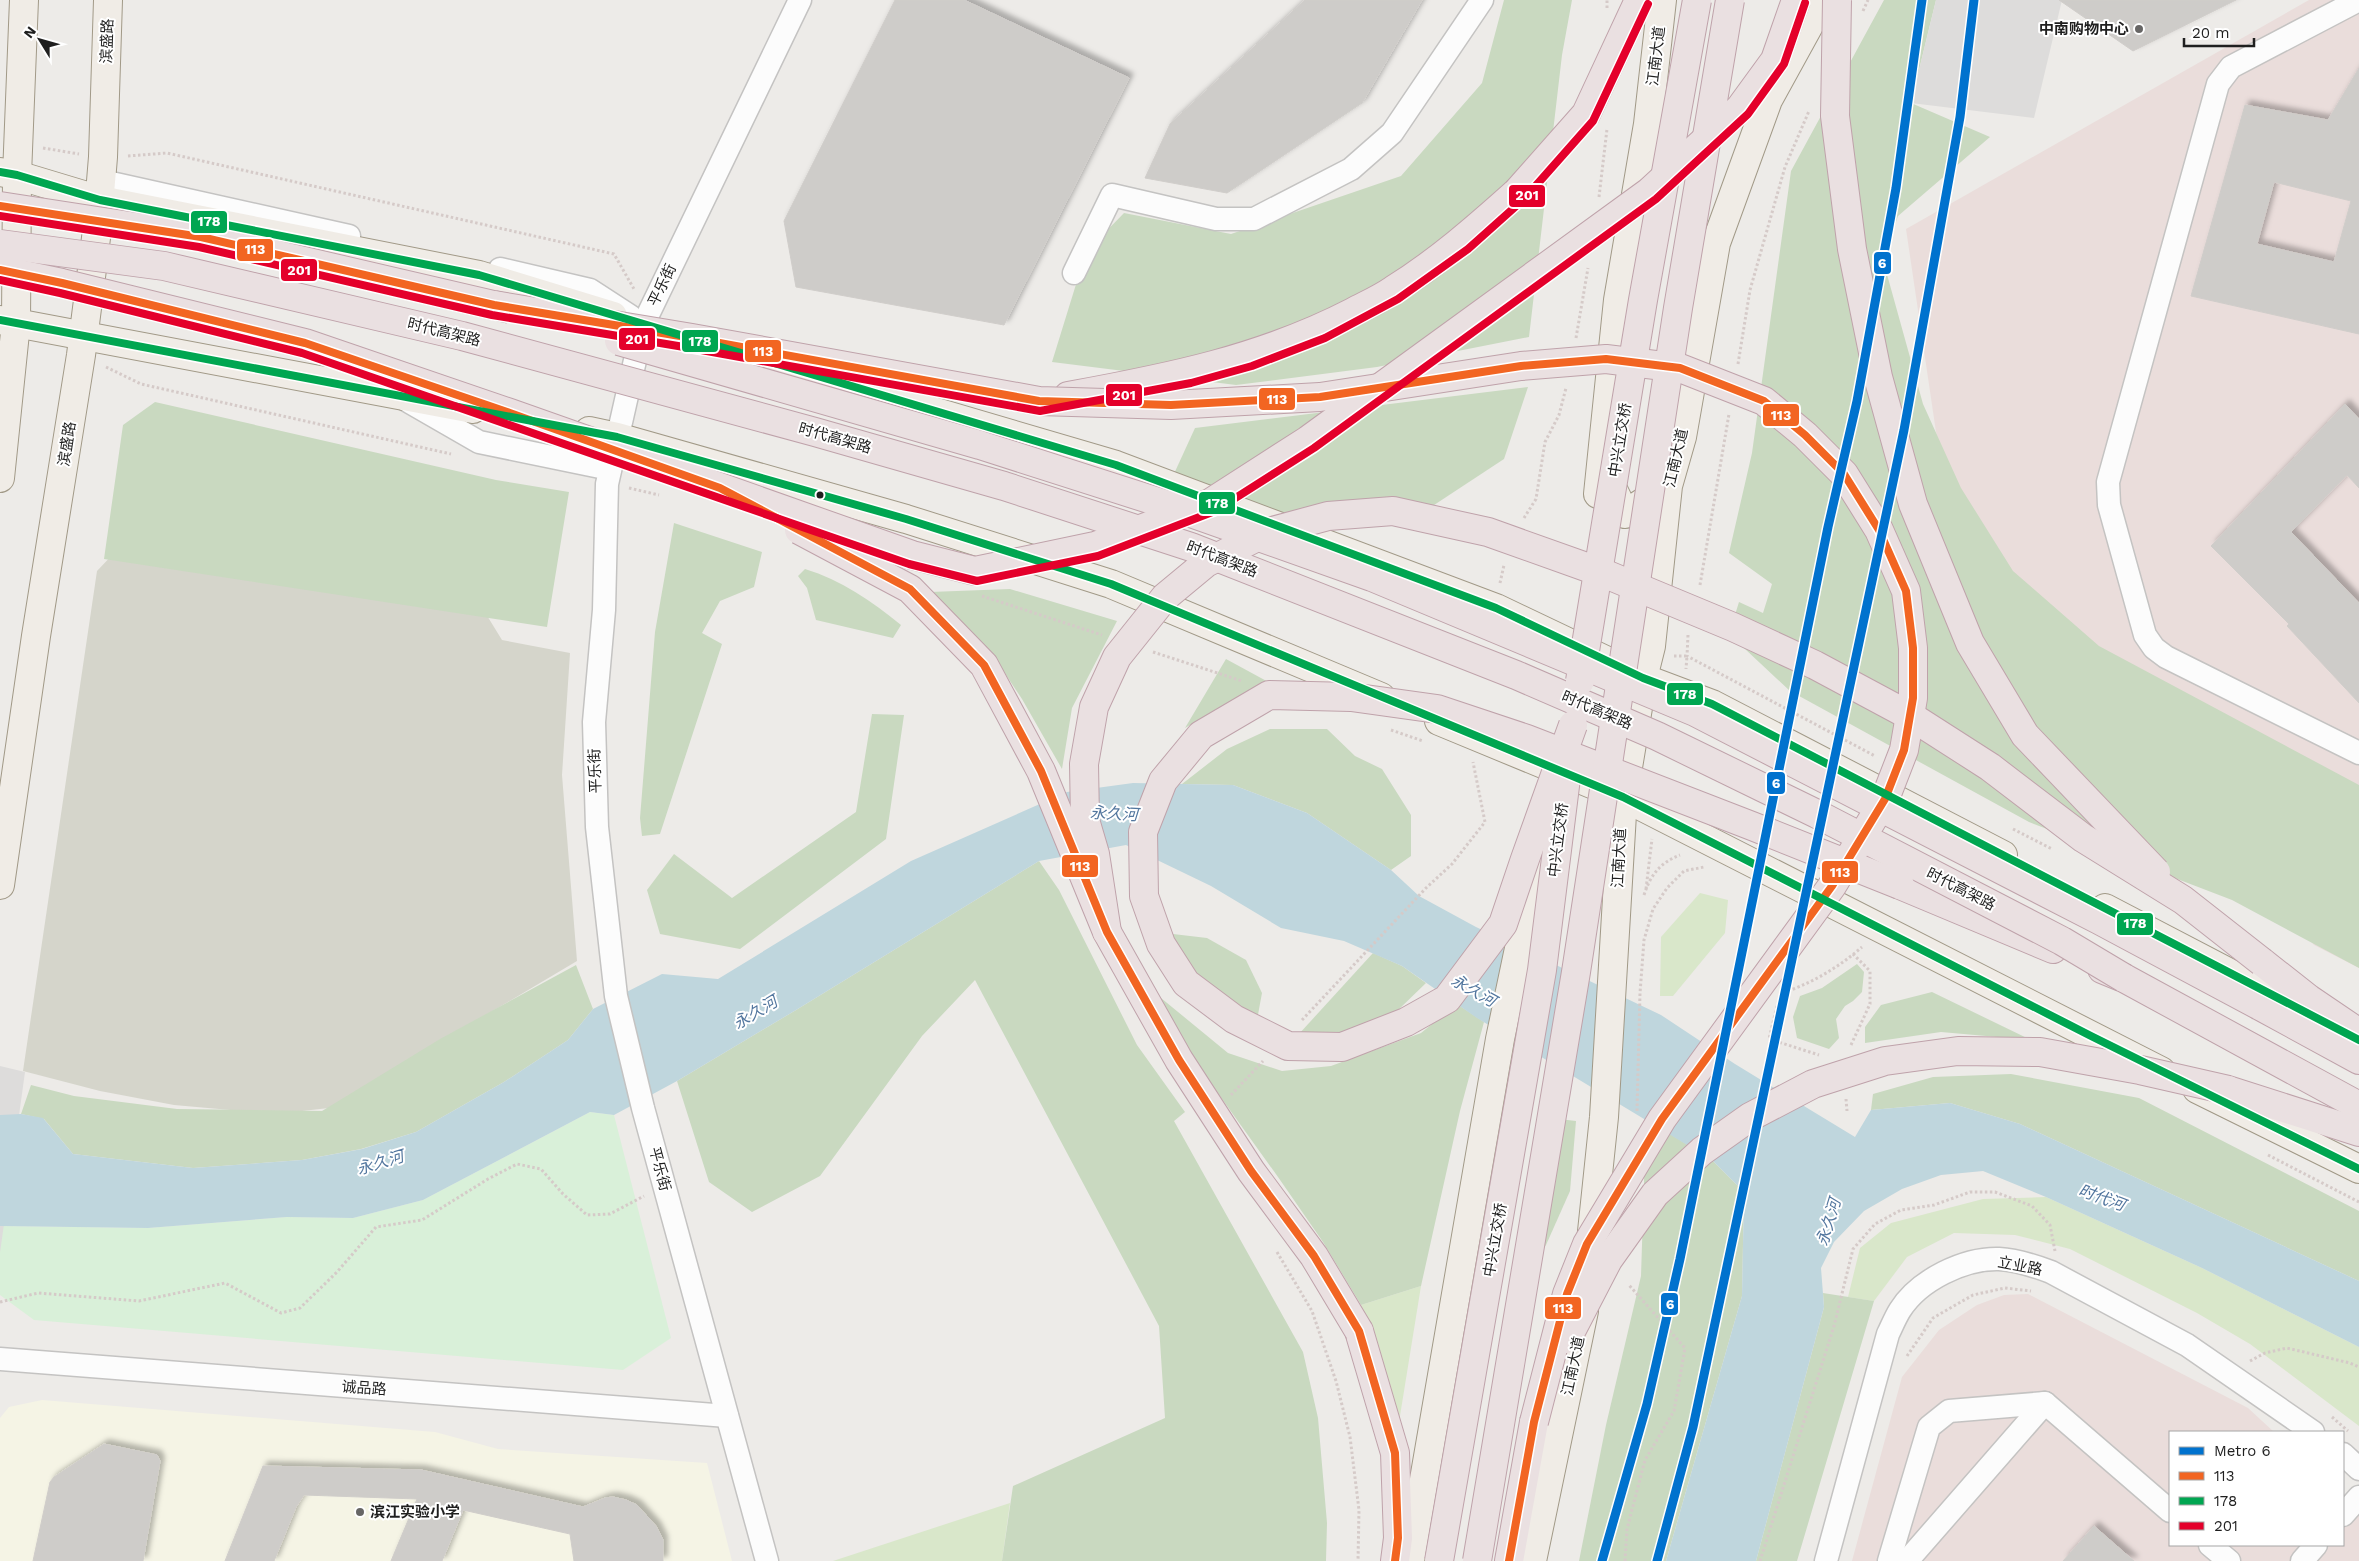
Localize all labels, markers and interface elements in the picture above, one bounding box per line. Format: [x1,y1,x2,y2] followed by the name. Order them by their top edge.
[15,15,65,65] north arrow
[2184,15,2254,47] scale bar
[97,18,117,64] street label: 滨盛路
[2039,20,2129,38] place label: 中南购物中心
[20,23,39,41] text: N
[2133,23,2145,35] marker: 中南购物中心
[2192,24,2230,42] text: 20 m
[1643,25,1669,87] street label: 江南大道
[1508,184,1546,208] line badge: 201
[1515,187,1539,203] text: 201
[190,210,228,234] line badge: 178
[197,213,221,229] text: 178
[236,238,274,262] line badge: 113
[245,241,265,257] text: 113
[1873,251,1892,275] line badge: 6
[1878,255,1887,271] text: 6
[280,258,318,282] line badge: 201
[644,261,680,309] street label: 平乐街
[287,262,311,278] text: 201
[405,314,483,350] street label: 时代高架路
[618,327,656,351] line badge: 201
[681,329,719,353] line badge: 178
[625,331,649,347] text: 201
[688,333,712,349] text: 178
[744,339,782,363] line badge: 113
[753,343,773,359] text: 113
[1105,383,1143,407] line badge: 201
[1112,387,1136,403] text: 201
[1258,387,1296,411] line badge: 113
[1267,391,1287,407] text: 113
[1605,402,1635,478] street label: 中兴立交桥
[1762,403,1800,427] line badge: 113
[1771,407,1791,423] text: 113
[796,419,874,457] street label: 时代高架路
[55,420,79,468] street label: 滨盛路
[1660,427,1692,489] street label: 江南大道
[815,490,825,500] unlabelled marker
[1198,491,1236,515] line badge: 178
[1205,495,1229,511] text: 178
[1184,537,1260,581] street label: 时代高架路
[1666,682,1704,706] line badge: 178
[1673,686,1697,702] text: 178
[1559,687,1635,733] street label: 时代高架路
[585,748,605,794] street label: 平乐街
[1766,771,1786,795] line badge: 6
[1772,775,1781,791] text: 6
[1544,802,1572,878] street label: 中兴立交桥
[1090,803,1141,824] water label: 永久河
[1608,828,1630,888] street label: 江南大道
[1061,854,1099,878] line badge: 113
[1070,858,1090,874] text: 113
[1821,860,1859,884] line badge: 113
[1830,864,1850,880] text: 113
[1923,864,1999,914] street label: 时代高架路
[2116,912,2154,936] line badge: 178
[2123,915,2147,931] text: 178
[1448,970,1502,1012] water label: 永久河
[730,990,783,1033] water label: 永久河
[645,1145,675,1193] street label: 平乐街
[354,1146,409,1179] water label: 永久河
[2076,1180,2130,1216] water label: 时代河
[1812,1194,1845,1248] water label: 永久河
[1480,1201,1510,1279] street label: 中兴立交桥
[1996,1253,2044,1279] street label: 立业路
[1660,1292,1679,1316] line badge: 6
[1544,1296,1582,1320] line badge: 113
[1666,1296,1675,1312] text: 6
[1553,1300,1573,1316] text: 113
[1558,1335,1588,1397] street label: 江南大道
[341,1377,387,1399] street label: 诚品路
[2169,1431,2344,1546] legend
[2214,1442,2271,1460] text: Metro 6
[2214,1467,2234,1485] text: 113
[2214,1492,2237,1510] text: 178
[370,1503,460,1521] place label: 滨江实验小学
[354,1506,366,1518] marker: 滨江实验小学
[2214,1517,2238,1535] text: 201

